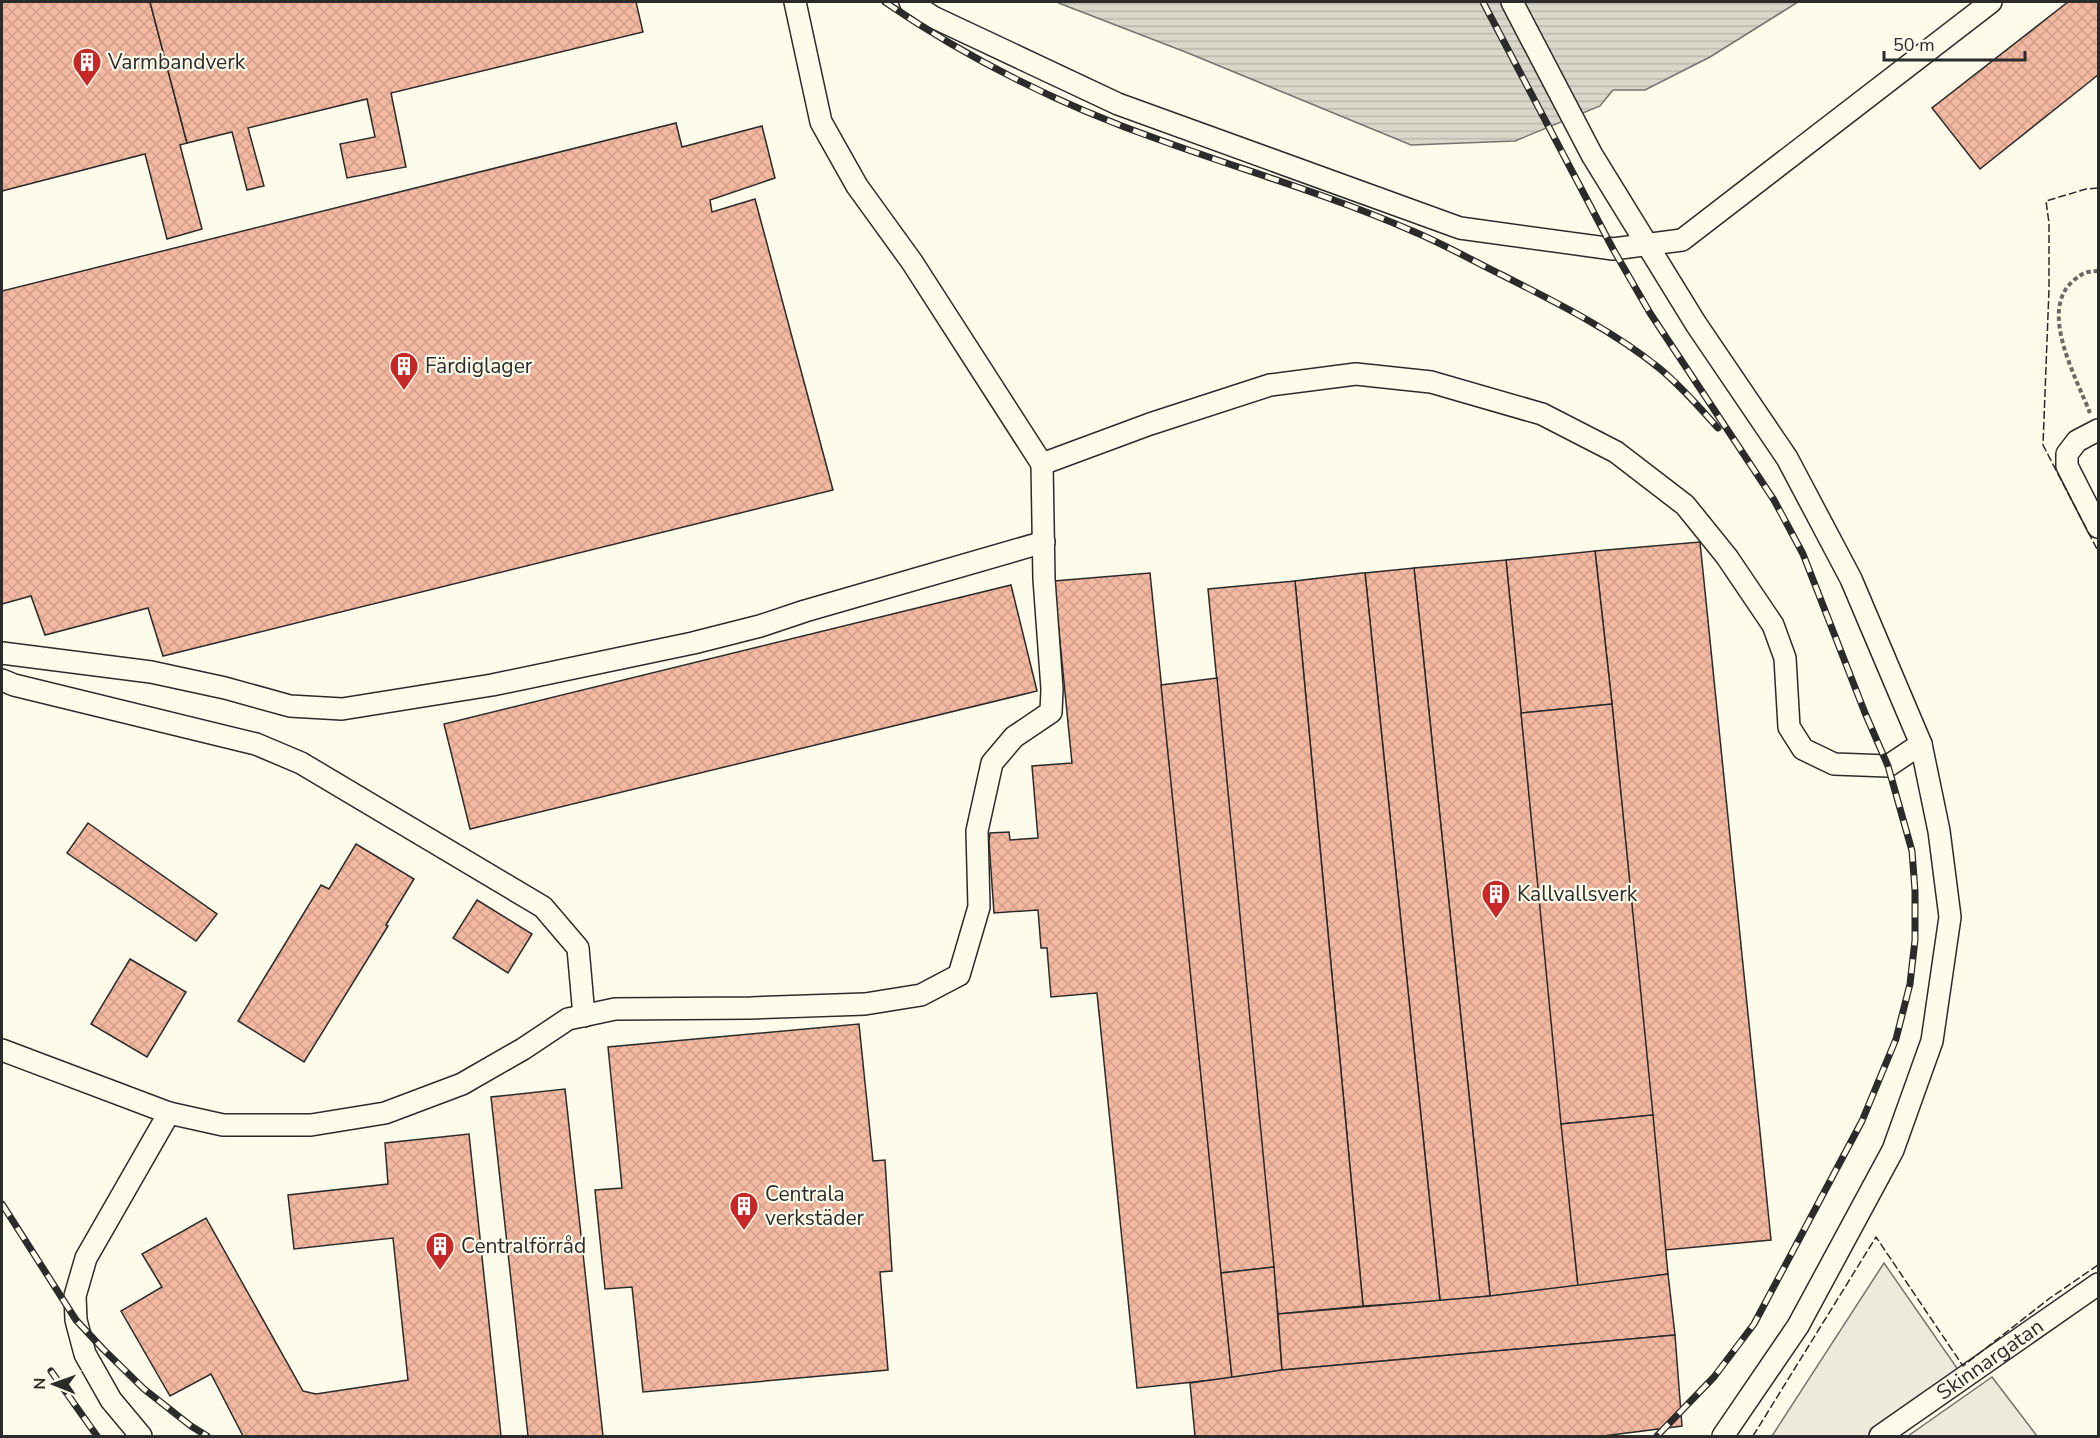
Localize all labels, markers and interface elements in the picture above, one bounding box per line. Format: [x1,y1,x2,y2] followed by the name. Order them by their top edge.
[1884,24,2025,62] scale bar
[1893,33,1935,57] text: 50 m
[71,46,103,88] building icon: Varmbandverk
[107,48,246,76] place label: Varmbandverk
[388,350,420,392] building icon: Färdiglager
[425,352,533,380] place label: Färdiglager
[1480,878,1512,920] building icon: Kallvallsverk
[1517,880,1638,908] place label: Kallvallsverk
[765,1180,865,1232] place label: Centrala verkstäder
[728,1190,760,1232] building icon: Centrala verkstäder
[424,1230,456,1272] building icon: Centralförråd
[461,1232,586,1260] place label: Centralförråd
[1931,1312,2049,1406] street label: Skinnargatan
[24,1354,84,1414] north arrow
[29,1378,51,1390] text: N

